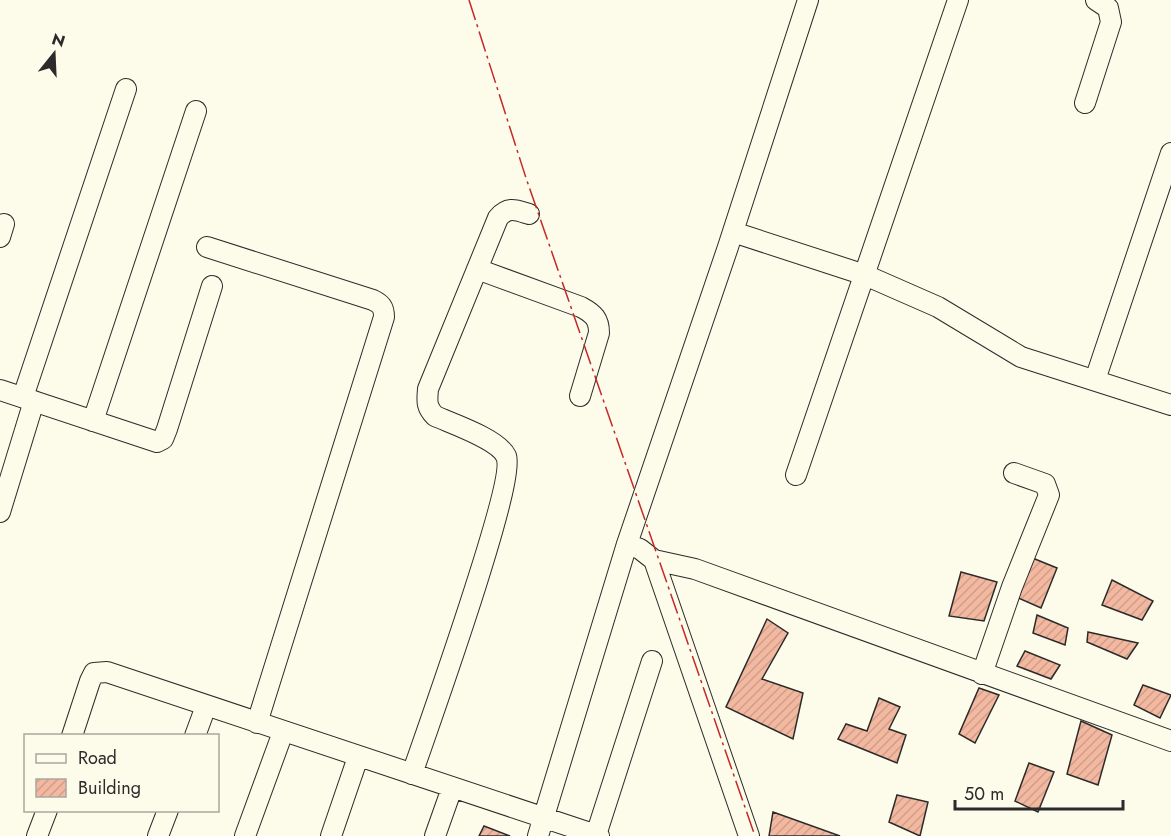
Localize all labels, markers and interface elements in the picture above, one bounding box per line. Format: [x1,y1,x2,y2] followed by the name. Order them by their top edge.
[24,24,84,84] north arrow
[49,27,68,53] text: N
[24,734,219,812] legend
[78,745,117,771] text: Road
[955,773,1123,811] scale bar
[78,775,141,801] text: Building
[964,781,1004,807] text: 50 m

